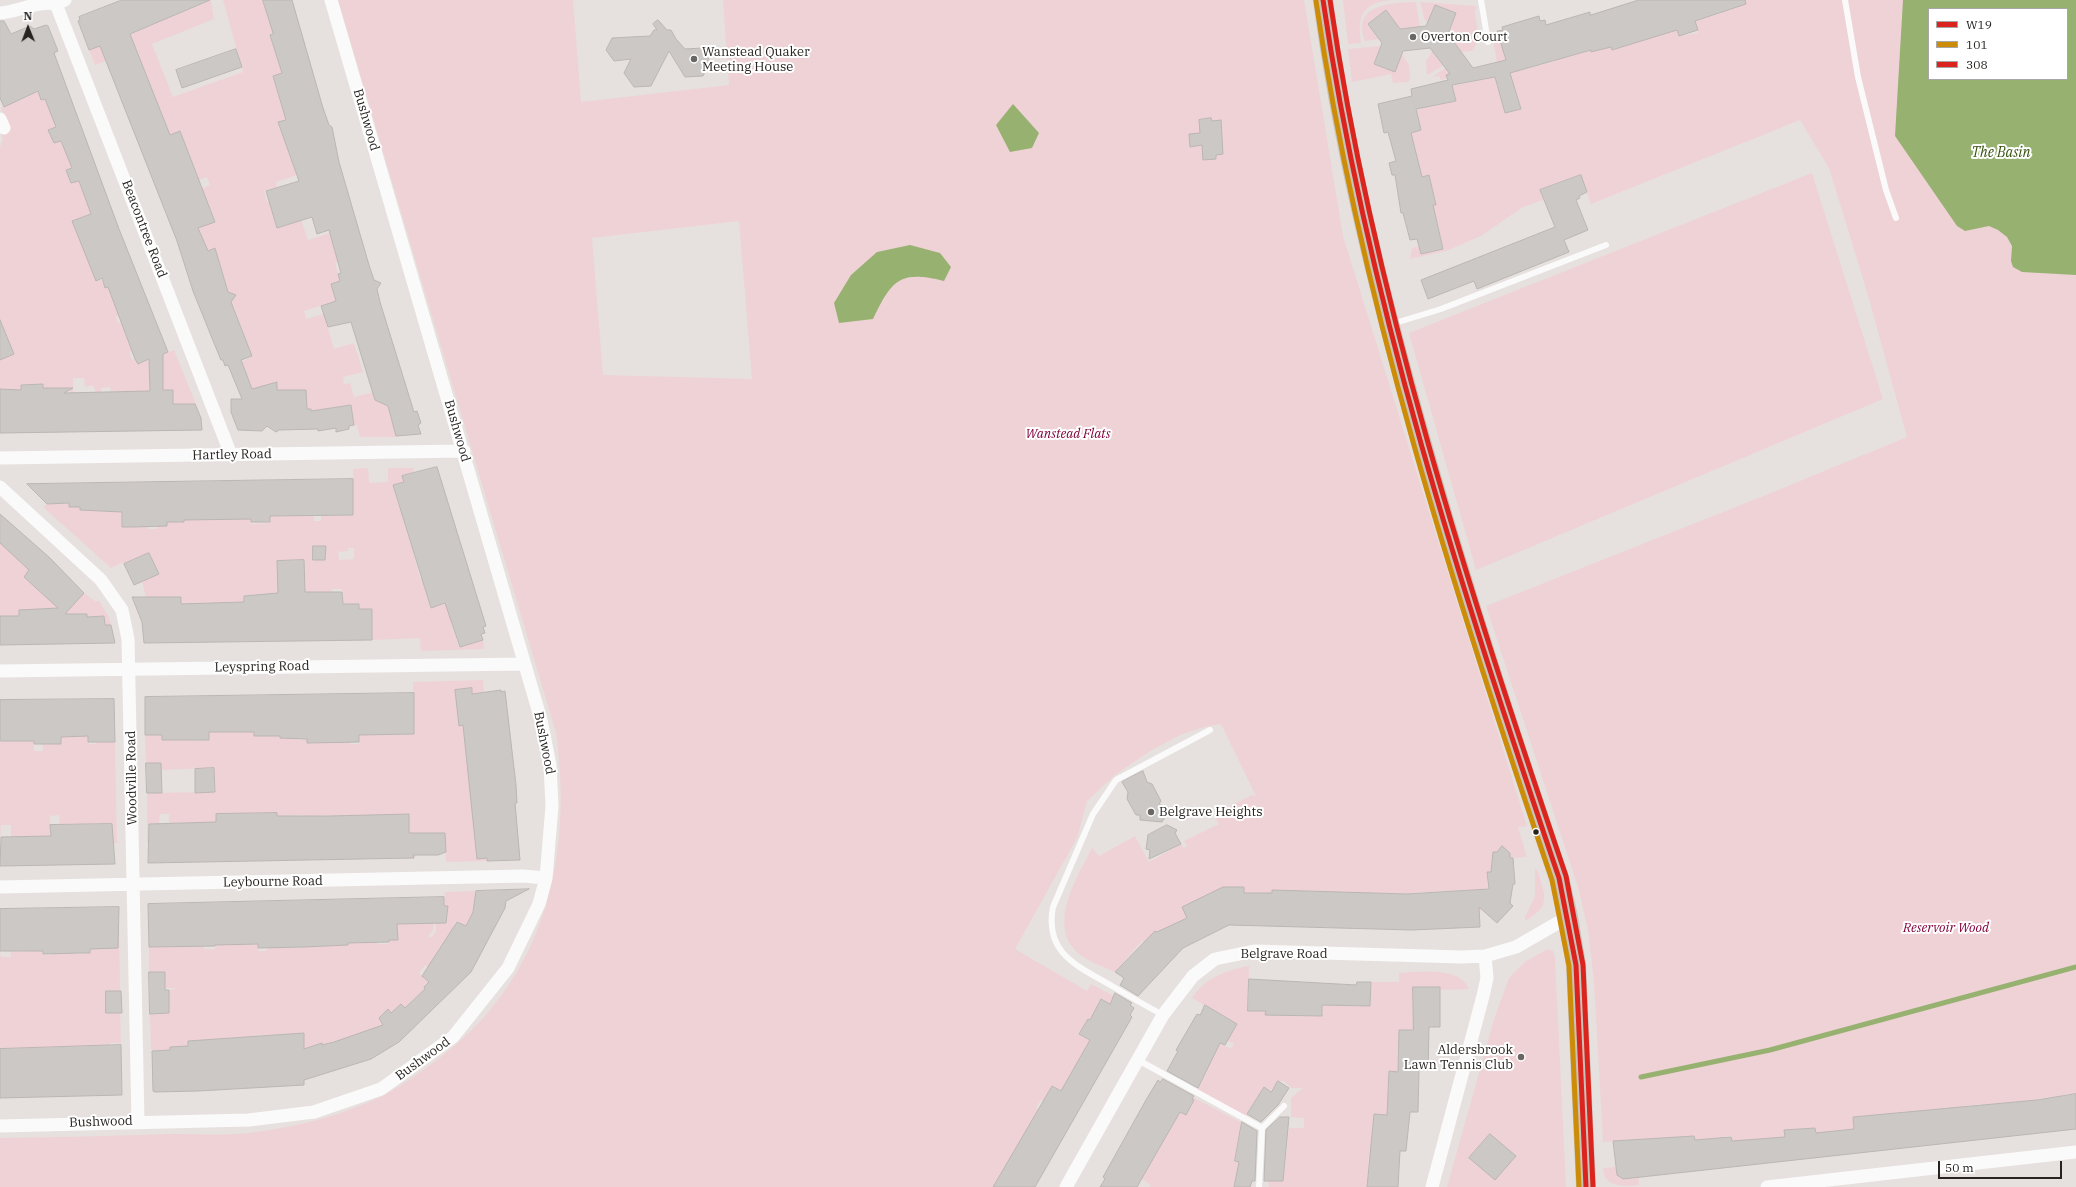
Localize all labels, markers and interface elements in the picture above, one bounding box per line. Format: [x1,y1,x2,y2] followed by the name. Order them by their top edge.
[8,8,48,48] north arrow
[1928,8,2068,80] legend
[23,9,32,23] text: N
[1966,17,1992,32] text: W19
[1421,29,1508,45] place label: Overton Court
[1408,32,1418,42] marker: Overton Court
[1966,37,1988,52] text: 101
[702,44,810,75] place label: Wanstead Quaker Meeting House
[689,54,699,64] marker: Wanstead Quaker Meeting House
[1966,57,1988,72] text: 308
[350,87,382,153] street label: Bushwood
[1971,145,2031,161] water label: The Basin
[118,178,170,280] street label: Beacontree Road
[441,398,473,464] street label: Bushwood
[1026,426,1110,442] park label: Wanstead Flats
[192,447,272,463] street label: Hartley Road
[214,658,310,676] street label: Leyspring Road
[530,710,558,776] street label: Bushwood
[123,731,141,825] street label: Woodville Road
[1159,804,1263,820] place label: Belgrave Heights
[1146,807,1156,817] marker: Belgrave Heights
[1531,827,1541,837] unlabelled marker
[223,873,323,891] street label: Leybourne Road
[1903,920,1989,936] park label: Reservoir Wood
[1240,946,1328,962] street label: Belgrave Road
[393,1034,453,1084] street label: Bushwood
[1404,1042,1513,1073] place label: Aldersbrook Lawn Tennis Club
[1516,1052,1526,1062] marker: Aldersbrook Lawn Tennis Club
[69,1113,133,1131] street label: Bushwood
[1940,1153,2064,1179] scale bar
[1945,1160,1974,1175] text: 50 m

